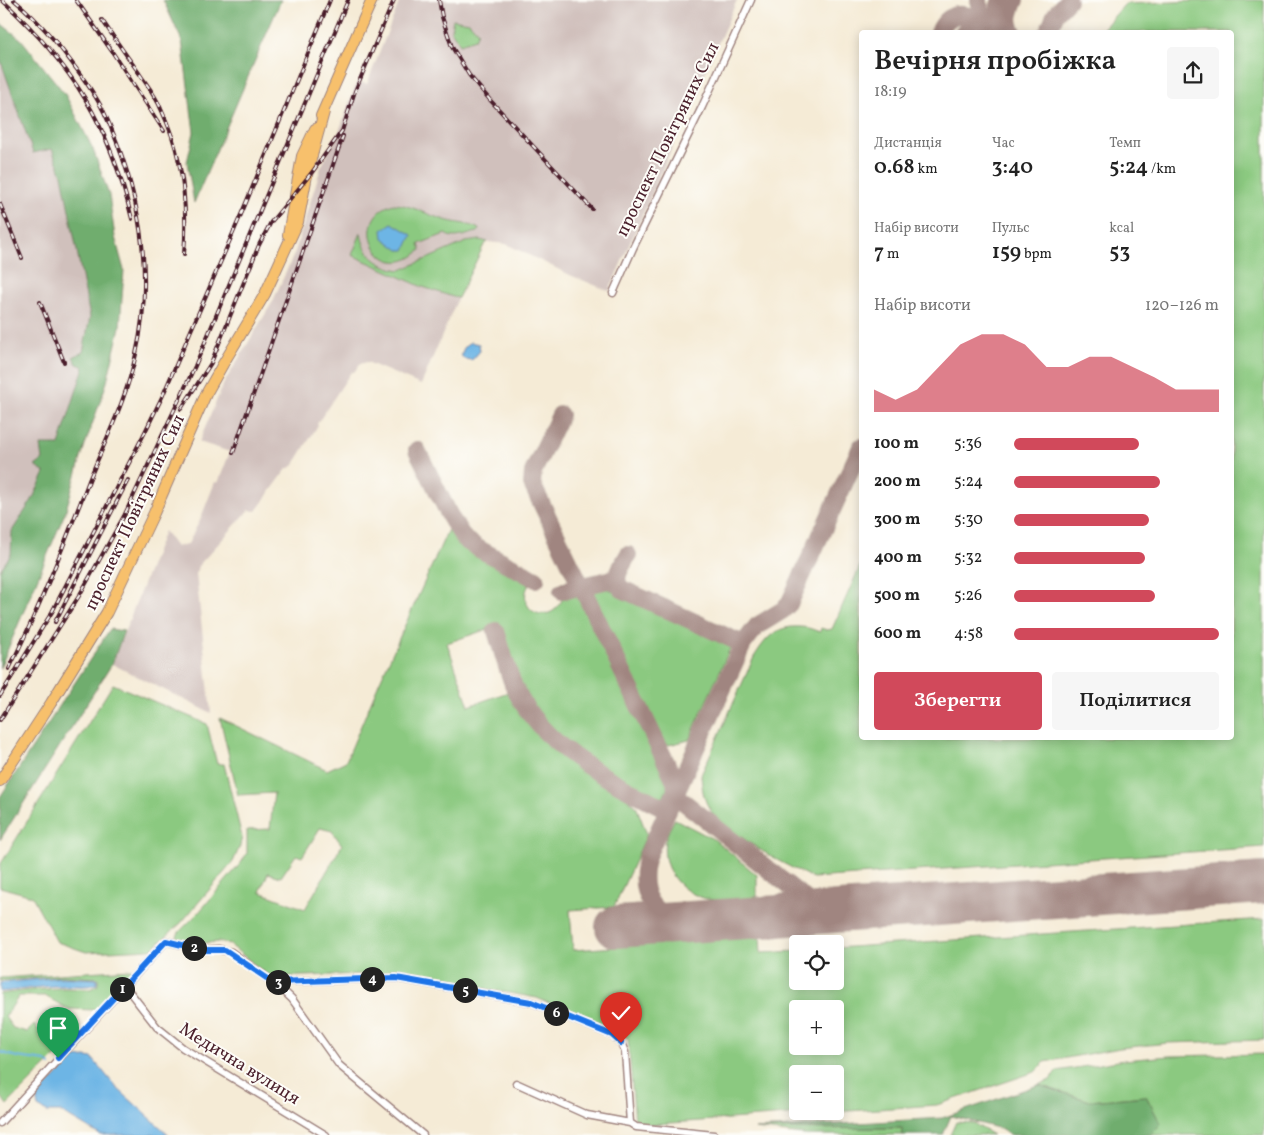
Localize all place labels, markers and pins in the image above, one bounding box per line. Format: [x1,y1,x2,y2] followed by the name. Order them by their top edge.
[182,936,206,960] pin: 2
[360,966,384,992] pin: 4
[266,970,290,994] pin: 3
[110,976,134,1002] pin: 1
[452,978,478,1002] pin: 5
[600,992,642,1043] pin
[544,1000,568,1026] pin: 6
[37,1007,79,1058] pin

